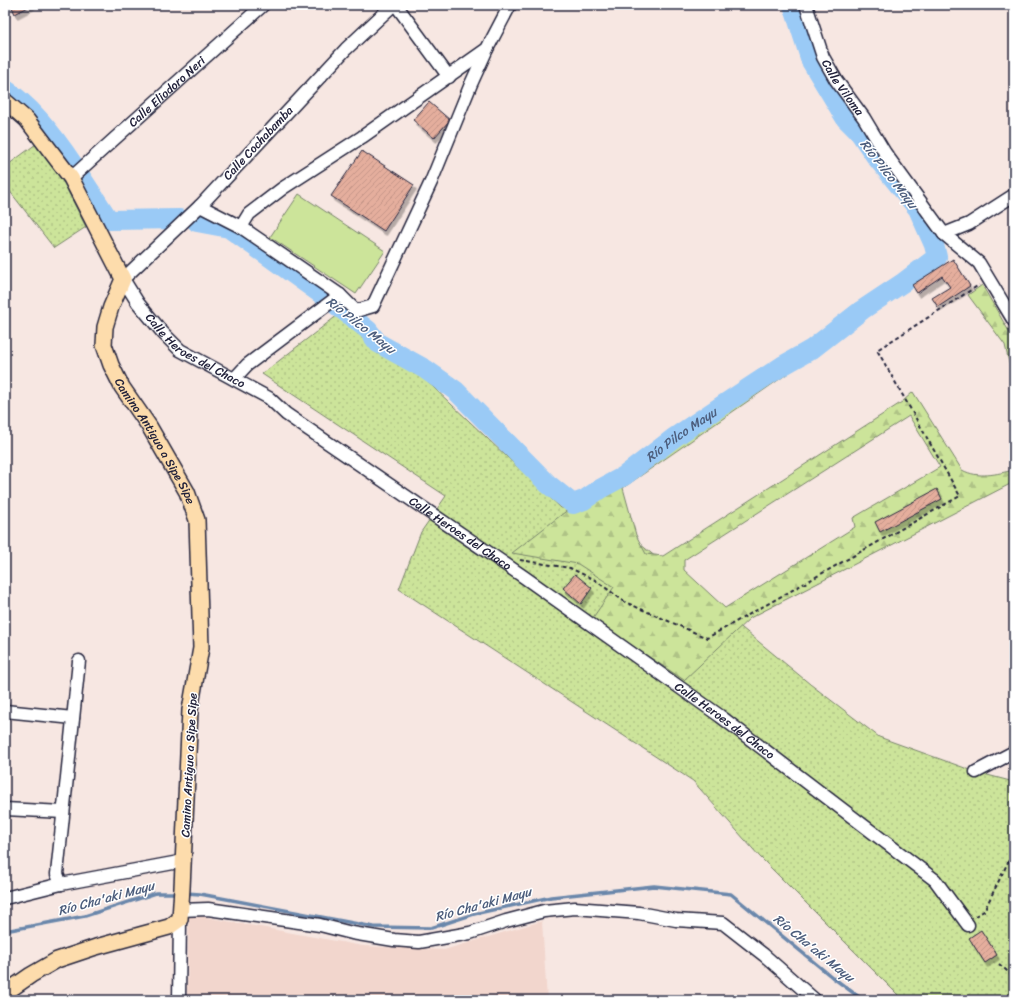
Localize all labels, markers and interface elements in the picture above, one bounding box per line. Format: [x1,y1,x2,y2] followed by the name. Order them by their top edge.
[123,50,211,133] street label: Calle Eliodoro Neri
[815,55,871,121] street label: Calle Viloma
[217,101,299,185] street label: Calle Cochabamba
[854,134,925,216] water label: Río Pilco Mayu
[321,290,403,361] water label: Río Pilco Mayu
[140,308,249,394] street label: Calle Heroes del Chaco
[108,374,201,507] street label: Camino Antiguo a Sipe Sipe
[640,399,723,468] water label: Río Pilco Mayu
[404,490,516,576] street label: Calle Heroes del Chaco
[670,676,780,765] street label: Calle Heroes del Chaco
[174,692,204,838] street label: Camino Antiguo a Sipe Sipe
[55,874,159,922] water label: Río Cha'aki Mayu
[432,880,536,928] water label: Río Cha'aki Mayu
[768,908,861,989] water label: Río Cha'aki Mayu

